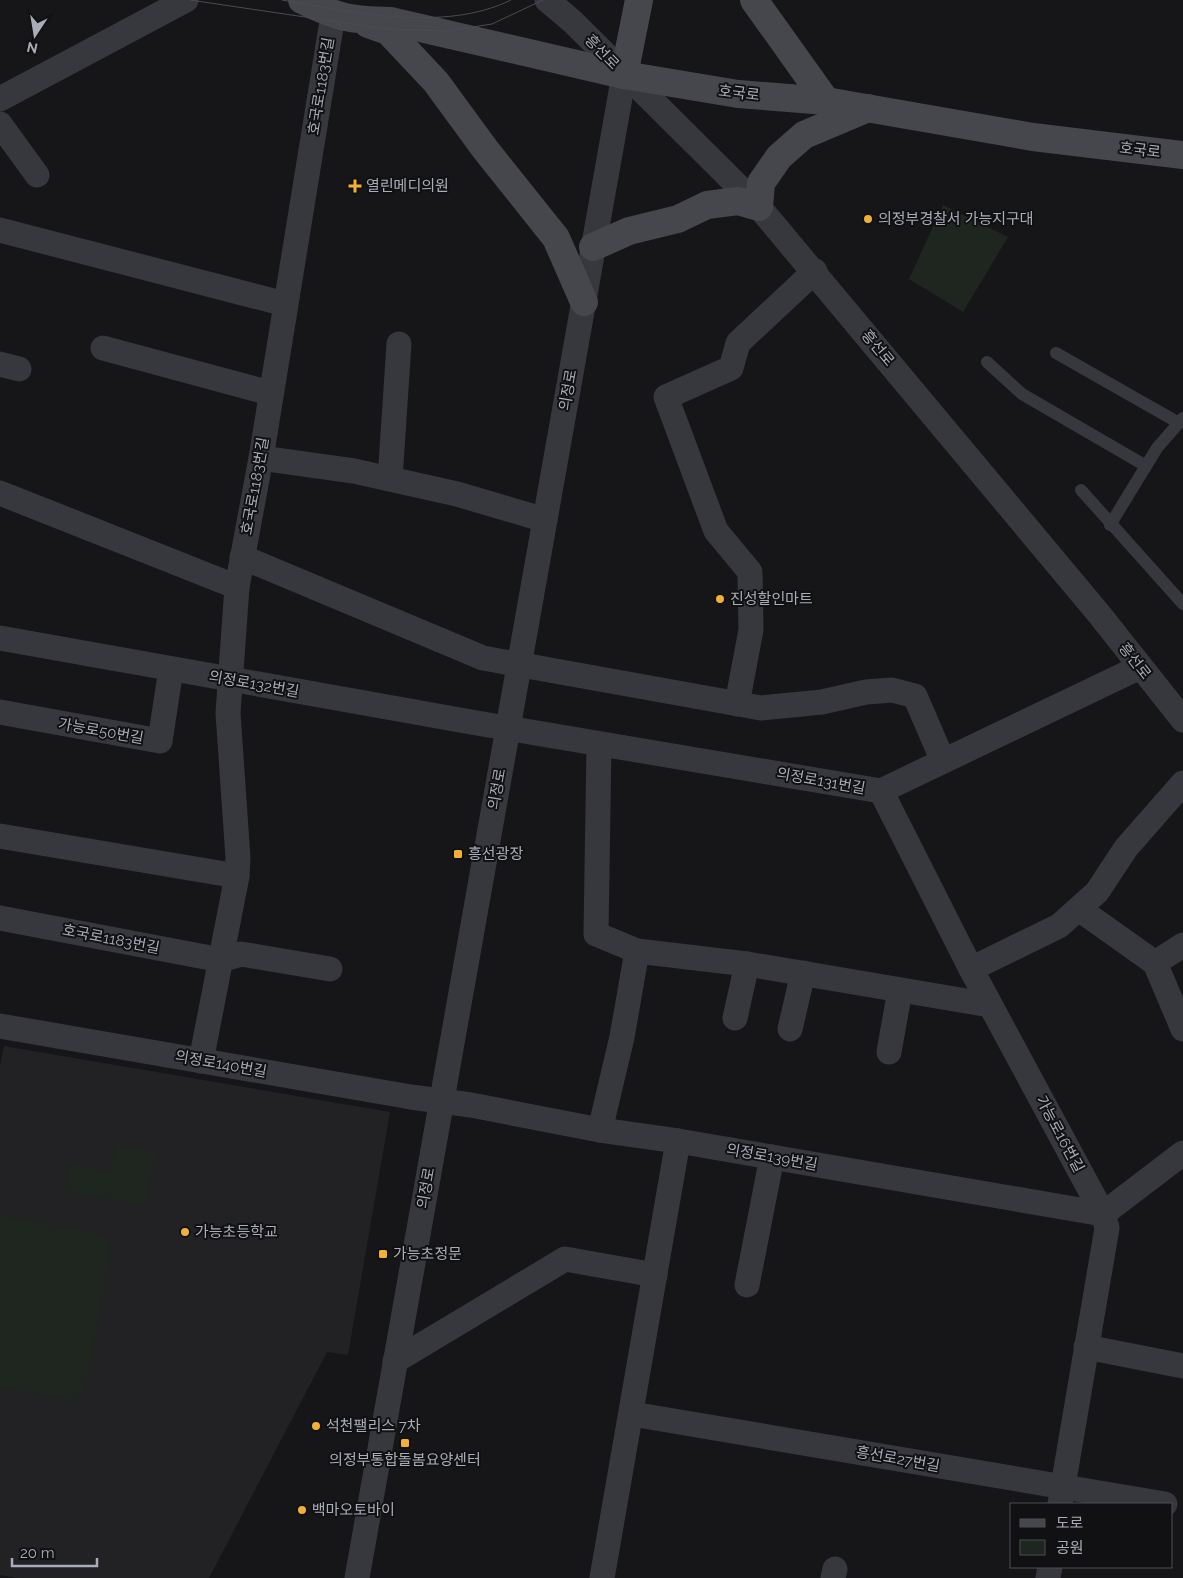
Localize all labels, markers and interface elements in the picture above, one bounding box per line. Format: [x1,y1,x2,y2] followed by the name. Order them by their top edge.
[10,10,60,60] north arrow
[581,31,623,73] street label: 흥선로
[304,36,338,136] street label: 호국로1183번길
[25,39,39,57] text: N
[717,82,761,104] street label: 호국로
[1118,139,1162,161] street label: 호국로
[366,177,449,195] place label: 열린메디의원
[348,179,362,193] marker: 열린메디의원
[878,210,1034,228] place label: 의정부경찰서 가능지구대
[862,213,874,225] marker: 의정부경찰서 가능지구대
[858,326,898,370] street label: 흥선로
[556,368,580,412] street label: 의정로
[238,436,272,536] street label: 호국로1183번길
[730,590,813,608] place label: 진성할인마트
[714,593,726,605] marker: 진성할인마트
[1115,639,1155,683] street label: 흥선로
[208,667,300,701] street label: 의정로132번길
[57,715,145,747] street label: 가능로50번길
[775,764,867,798] street label: 의정로131번길
[485,767,509,811] street label: 의정로
[468,845,523,863] place label: 흥선광장
[452,848,464,860] marker: 흥선광장
[61,921,161,957] street label: 호국로1183번길
[174,1047,268,1081] street label: 의정로140번길
[1032,1092,1088,1176] street label: 가능로16번길
[725,1140,819,1174] street label: 의정로139번길
[414,1166,438,1210] street label: 의정로
[195,1223,278,1241] place label: 가능초등학교
[179,1226,191,1238] marker: 가능초등학교
[393,1245,462,1263] place label: 가능초정문
[377,1248,389,1260] marker: 가능초정문
[326,1417,421,1435] place label: 석천팰리스 7차
[310,1420,322,1432] marker: 석천팰리스 7차
[399,1437,411,1449] marker: 의정부통합돌봄요양센터
[855,1443,941,1475] street label: 흥선로27번길
[329,1451,481,1469] place label: 의정부통합돌봄요양센터
[312,1501,395,1519] place label: 백마오토바이
[1010,1503,1173,1568] legend
[296,1504,308,1516] marker: 백마오토바이
[1056,1514,1084,1532] text: 도로
[12,1536,98,1568] scale bar
[1056,1539,1084,1557] text: 공원
[20,1544,55,1562] text: 20 m

